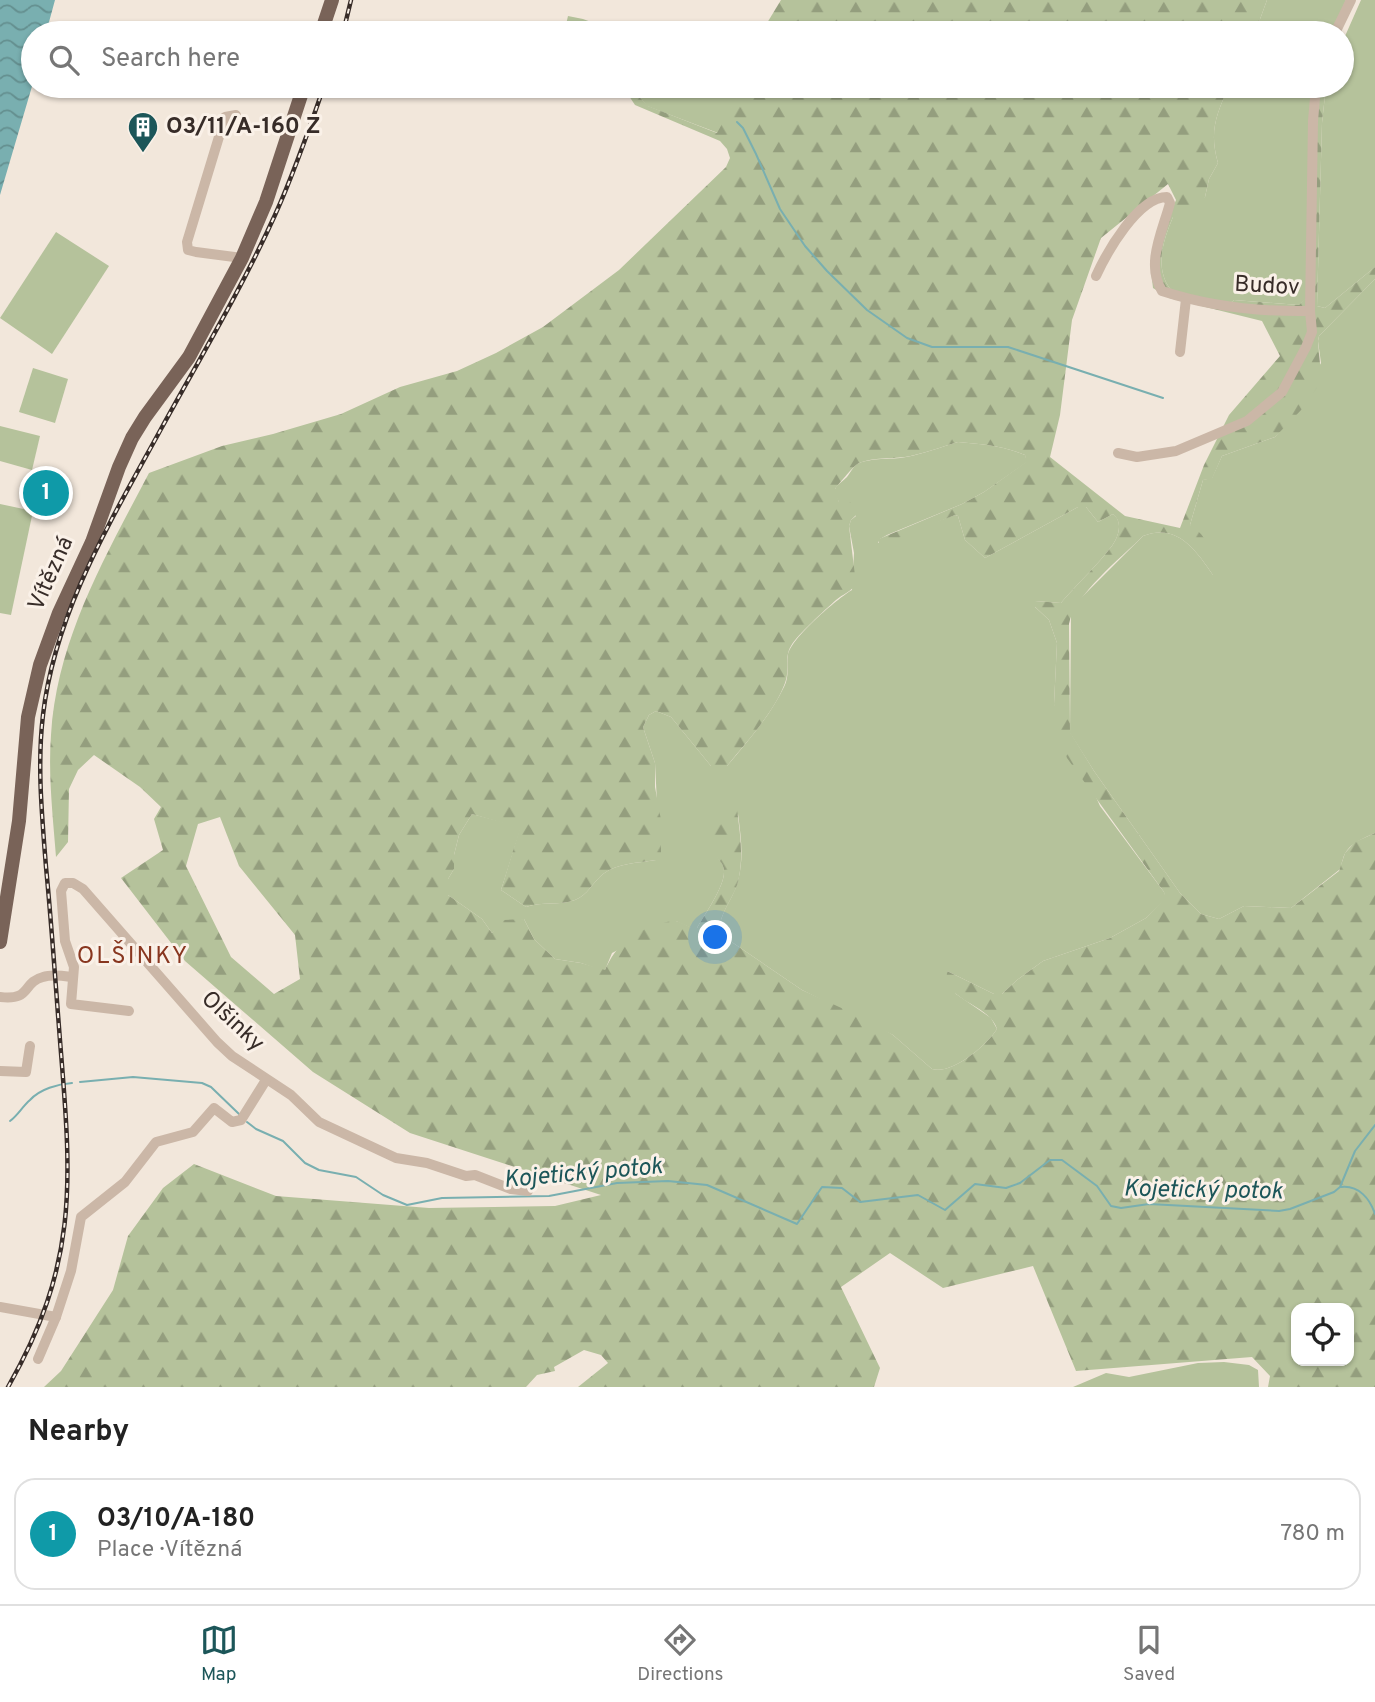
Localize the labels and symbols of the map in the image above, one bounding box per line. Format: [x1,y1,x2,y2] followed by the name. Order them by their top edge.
[126,110,160,154] building icon: O3/11/A-160 Z
[166,113,320,142] place label: O3/11/A-160 Z
[1234,271,1301,303] street label: Budov
[23,467,69,519] pin: 1
[23,532,81,616] street label: Vítězná
[698,920,732,954] your location
[77,940,189,972] district label: OLŠINKY
[194,985,270,1059] street label: Olšinky
[502,1152,665,1196] water label: Kojetický potok
[1123,1175,1284,1207] water label: Kojetický potok

